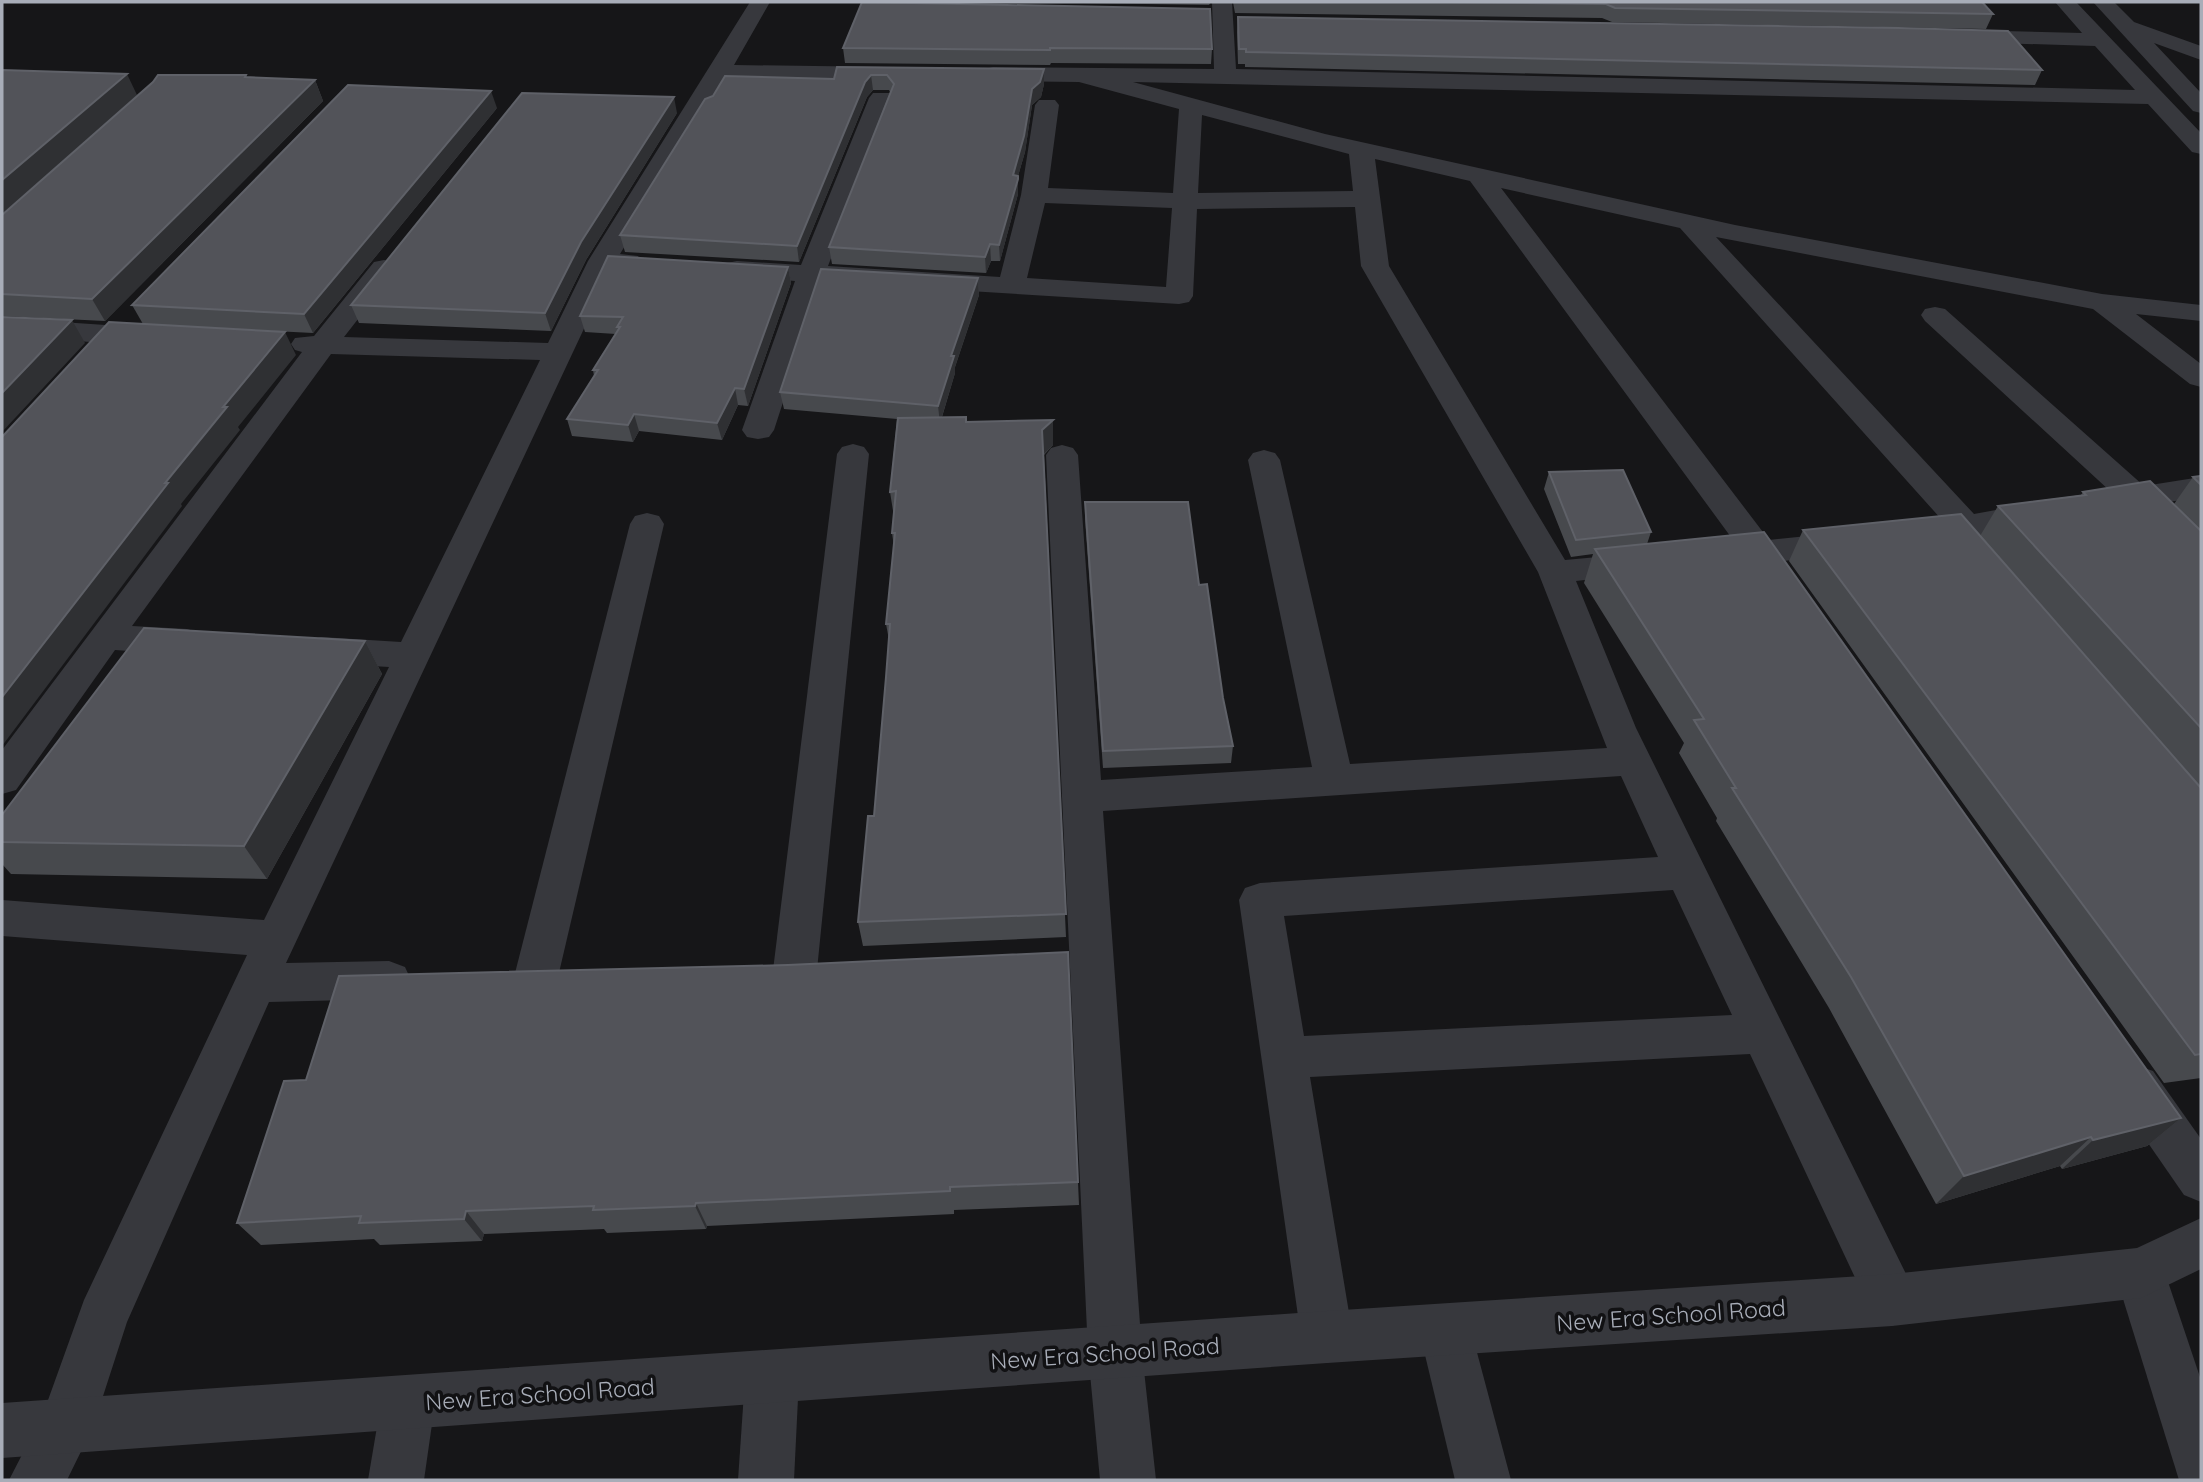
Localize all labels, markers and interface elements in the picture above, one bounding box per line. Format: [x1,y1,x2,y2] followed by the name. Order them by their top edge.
[1556,1293,1786,1337] street label: New Era School Road
[990,1331,1220,1375] street label: New Era School Road
[425,1372,655,1416] street label: New Era School Road

